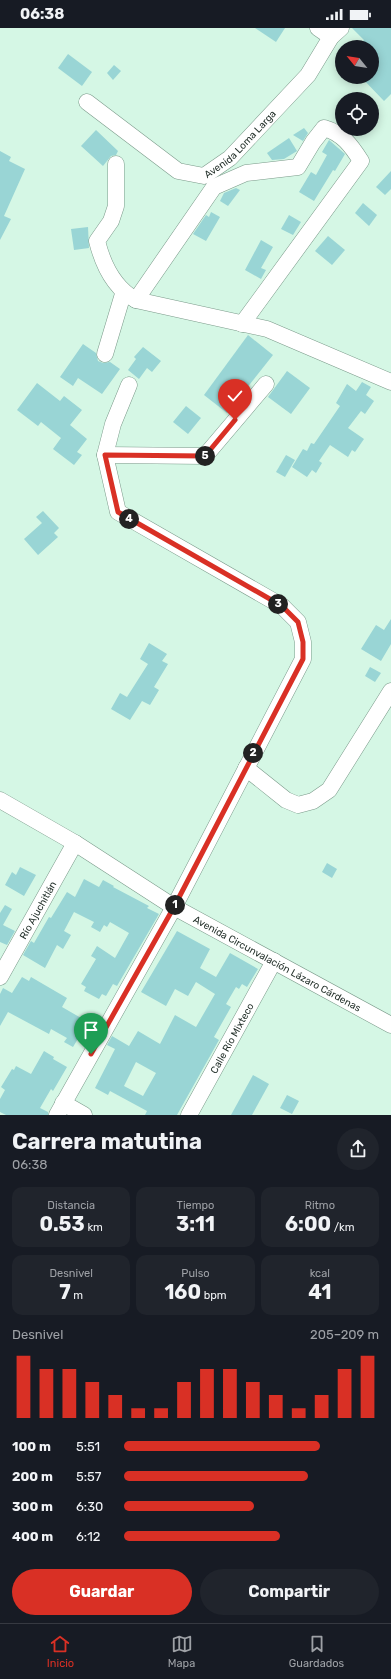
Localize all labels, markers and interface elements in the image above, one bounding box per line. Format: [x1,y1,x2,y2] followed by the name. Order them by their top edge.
[20,5,64,23] text: 06:38
[335,40,379,84] north arrow
[335,40,379,136] map controls
[335,92,379,136] button: locate
[202,108,279,181] street label: Avenida Loma Larga
[218,379,252,420] pin
[224,385,246,407] icon: check
[195,446,215,466] pin: 5
[201,449,209,462] text: 5
[119,509,139,529] pin: 4
[125,512,133,525] text: 4
[268,594,288,614] pin: 3
[274,597,282,610] text: 3
[243,743,263,763] pin: 2
[249,746,257,759] text: 2
[17,879,59,941] street label: Río Ajuchitlán
[165,895,185,915] pin: 1
[172,898,178,911] text: 1
[191,914,363,1015] street label: Avenida Circunvalación Lázaro Cárdenas
[208,1001,257,1076] street label: Calle Río Mixteco
[74,1013,108,1054] pin
[80,1019,102,1041] icon: arrive
[12,1128,202,1155] text: Carrera matutina
[337,1128,379,1170] button: share
[12,1157,48,1172] text: 06:38
[47,1199,95,1212] text: Distancia
[177,1199,214,1212] text: Tiempo
[305,1199,335,1212] text: Ritmo
[39,1212,85,1236] text: 0.53
[176,1212,215,1236] text: 3:11
[285,1212,331,1236] text: 6:00
[85,1221,103,1234] text: km
[331,1221,355,1234] text: /km
[49,1267,93,1280] text: Desnivel
[181,1267,210,1280] text: Pulso
[310,1267,330,1280] text: kcal
[59,1280,71,1304] text: 7
[164,1280,201,1304] text: 160
[308,1280,331,1304] text: 41
[71,1289,83,1302] text: m
[201,1289,227,1302] text: bpm
[12,1327,63,1342] text: Desnivel
[310,1327,379,1342] text: 205–209 m
[12,1439,51,1454] text: 100 m
[76,1439,100,1454] text: 5:51
[12,1469,53,1484] text: 200 m
[76,1469,101,1484] text: 5:57
[12,1499,53,1514] text: 300 m
[76,1499,103,1514] text: 6:30
[12,1529,53,1544] text: 400 m
[76,1529,100,1544] text: 6:12
[12,1569,192,1615] button: Guardar
[200,1569,379,1615] button: Compartir
[47,1633,74,1670] tab: Inicio
[168,1633,195,1670] tab: Mapa
[289,1633,344,1670] tab: Guardados

